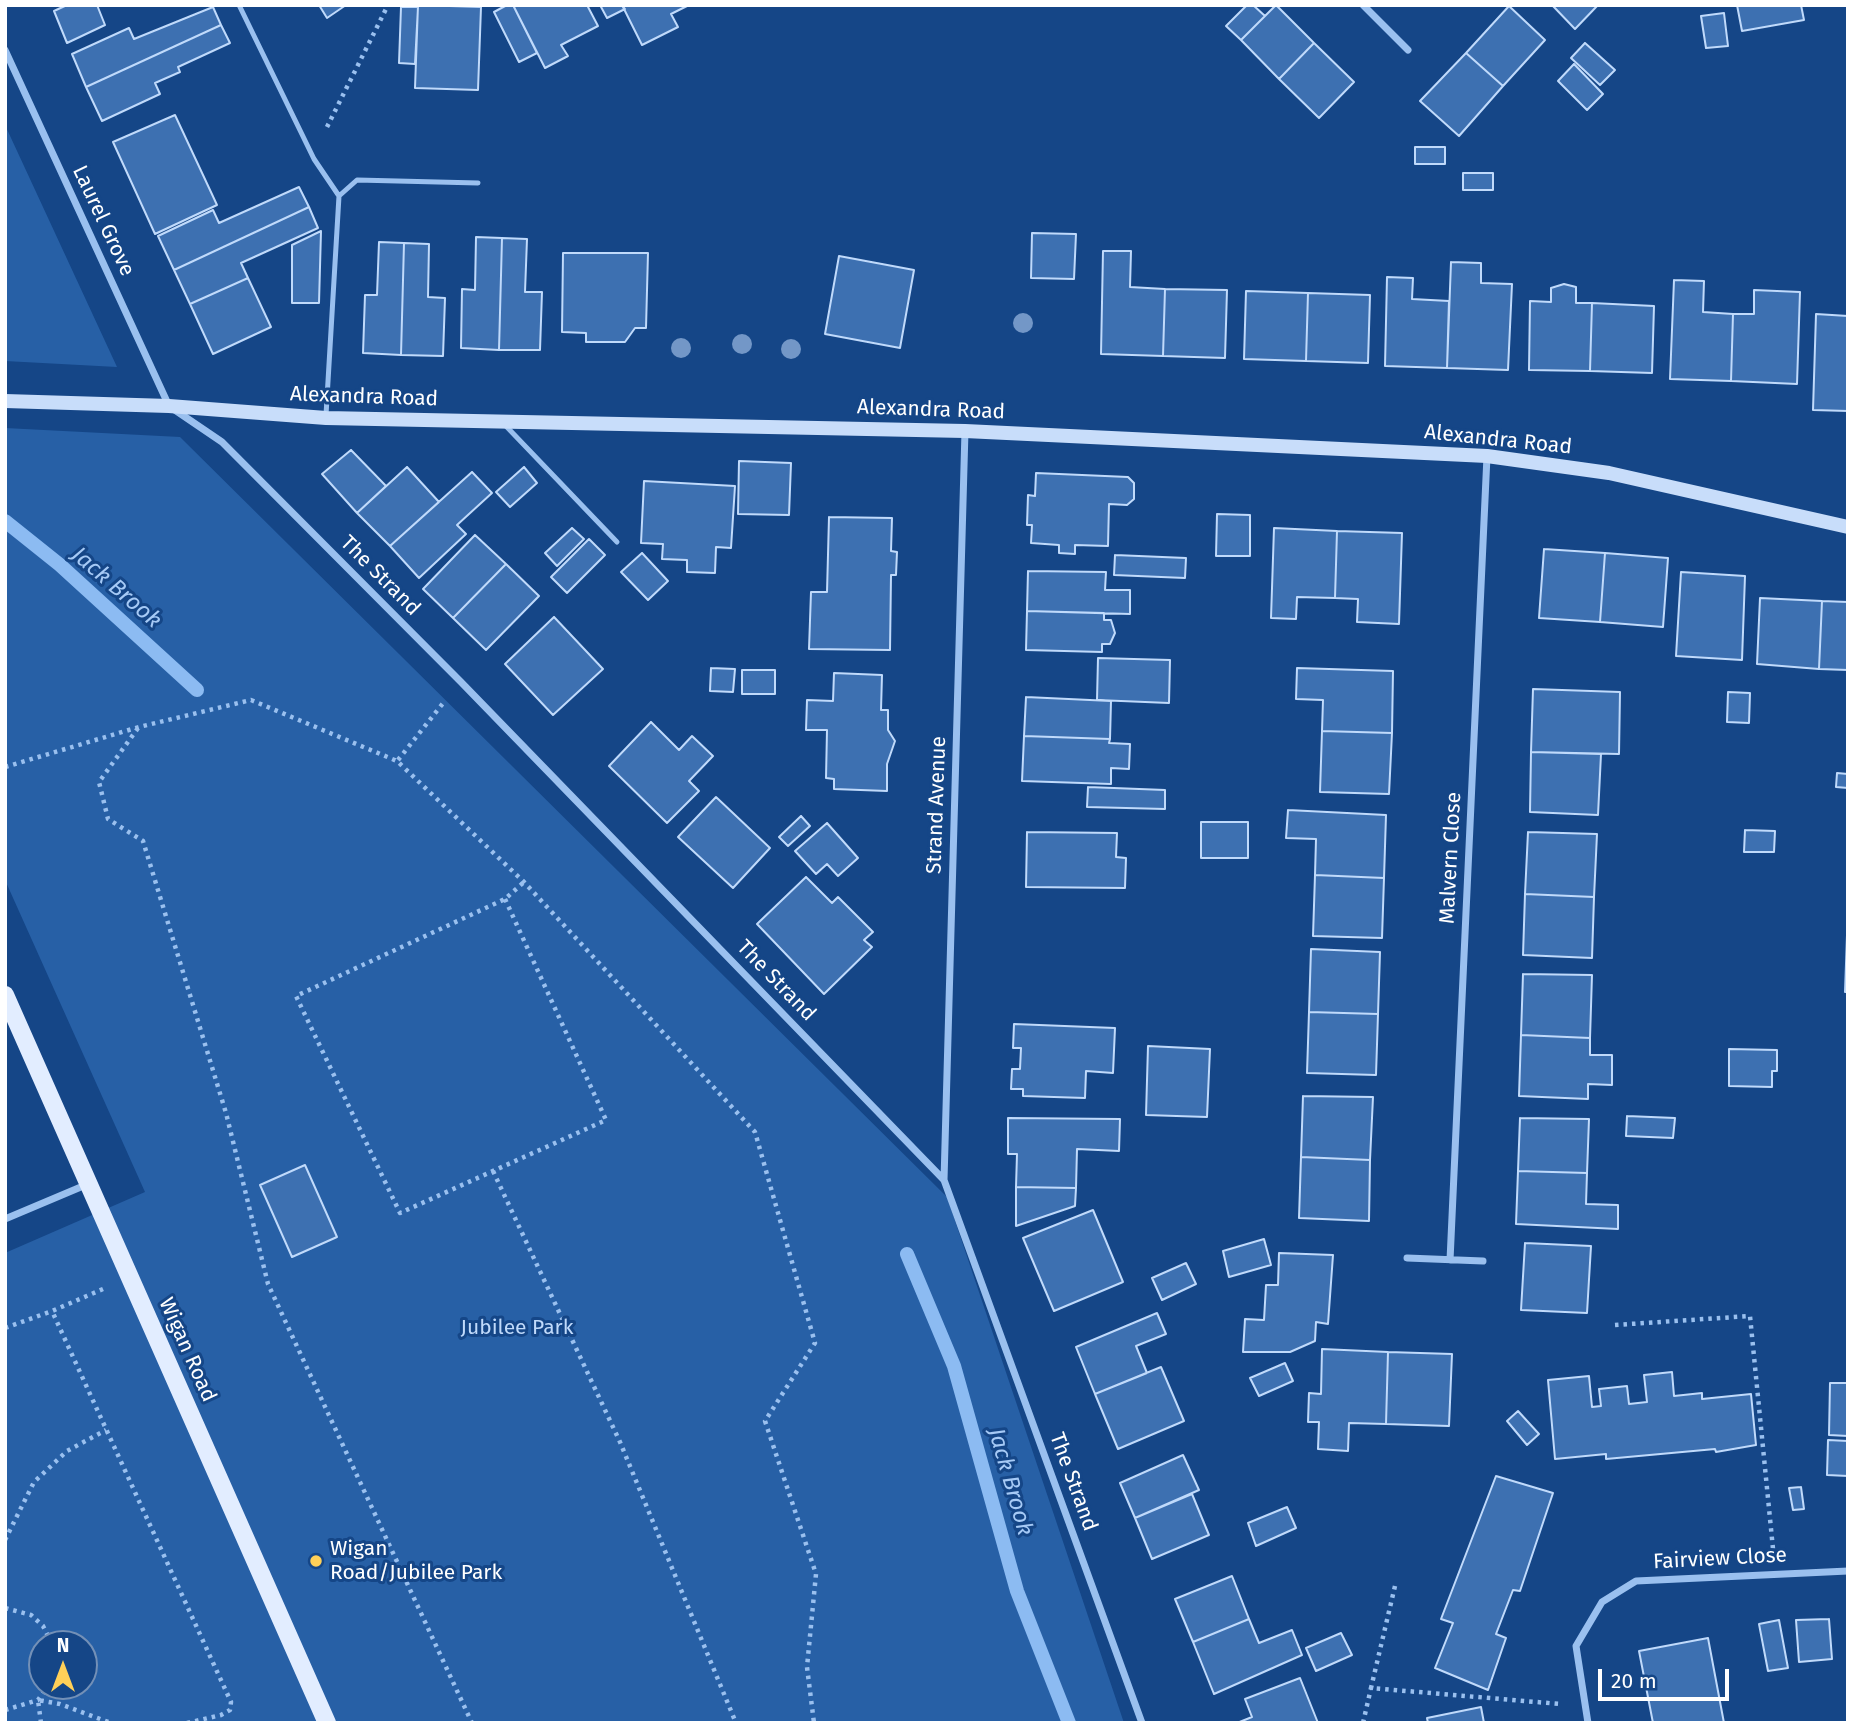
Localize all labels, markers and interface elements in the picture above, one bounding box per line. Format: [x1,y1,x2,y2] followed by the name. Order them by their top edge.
[66,162,140,280] street label: Laurel Grove
[289,382,439,412] street label: Alexandra Road
[856,395,1006,425] street label: Alexandra Road
[1423,420,1573,460] street label: Alexandra Road
[335,531,425,621] street label: The Strand
[65,541,167,635] water label: Jack Brook
[922,736,952,874] street label: Strand Avenue
[1435,791,1467,925] street label: Malvern Close
[731,935,821,1027] street label: The Strand
[153,1294,221,1406] street label: Wigan Road
[461,1315,573,1341] park label: Jubilee Park
[982,1425,1038,1539] water label: Jack Brook
[1044,1429,1102,1535] street label: The Strand
[330,1536,502,1586] place label: Wigan Road/Jubilee Park
[1652,1543,1788,1575] street label: Fairview Close
[308,1553,324,1569] marker: Wigan Road/Jubilee Park
[28,1630,98,1700] north arrow
[57,1634,69,1657] text: N
[1601,1654,1732,1698] scale bar
[1611,1668,1657,1694] text: 20 m

